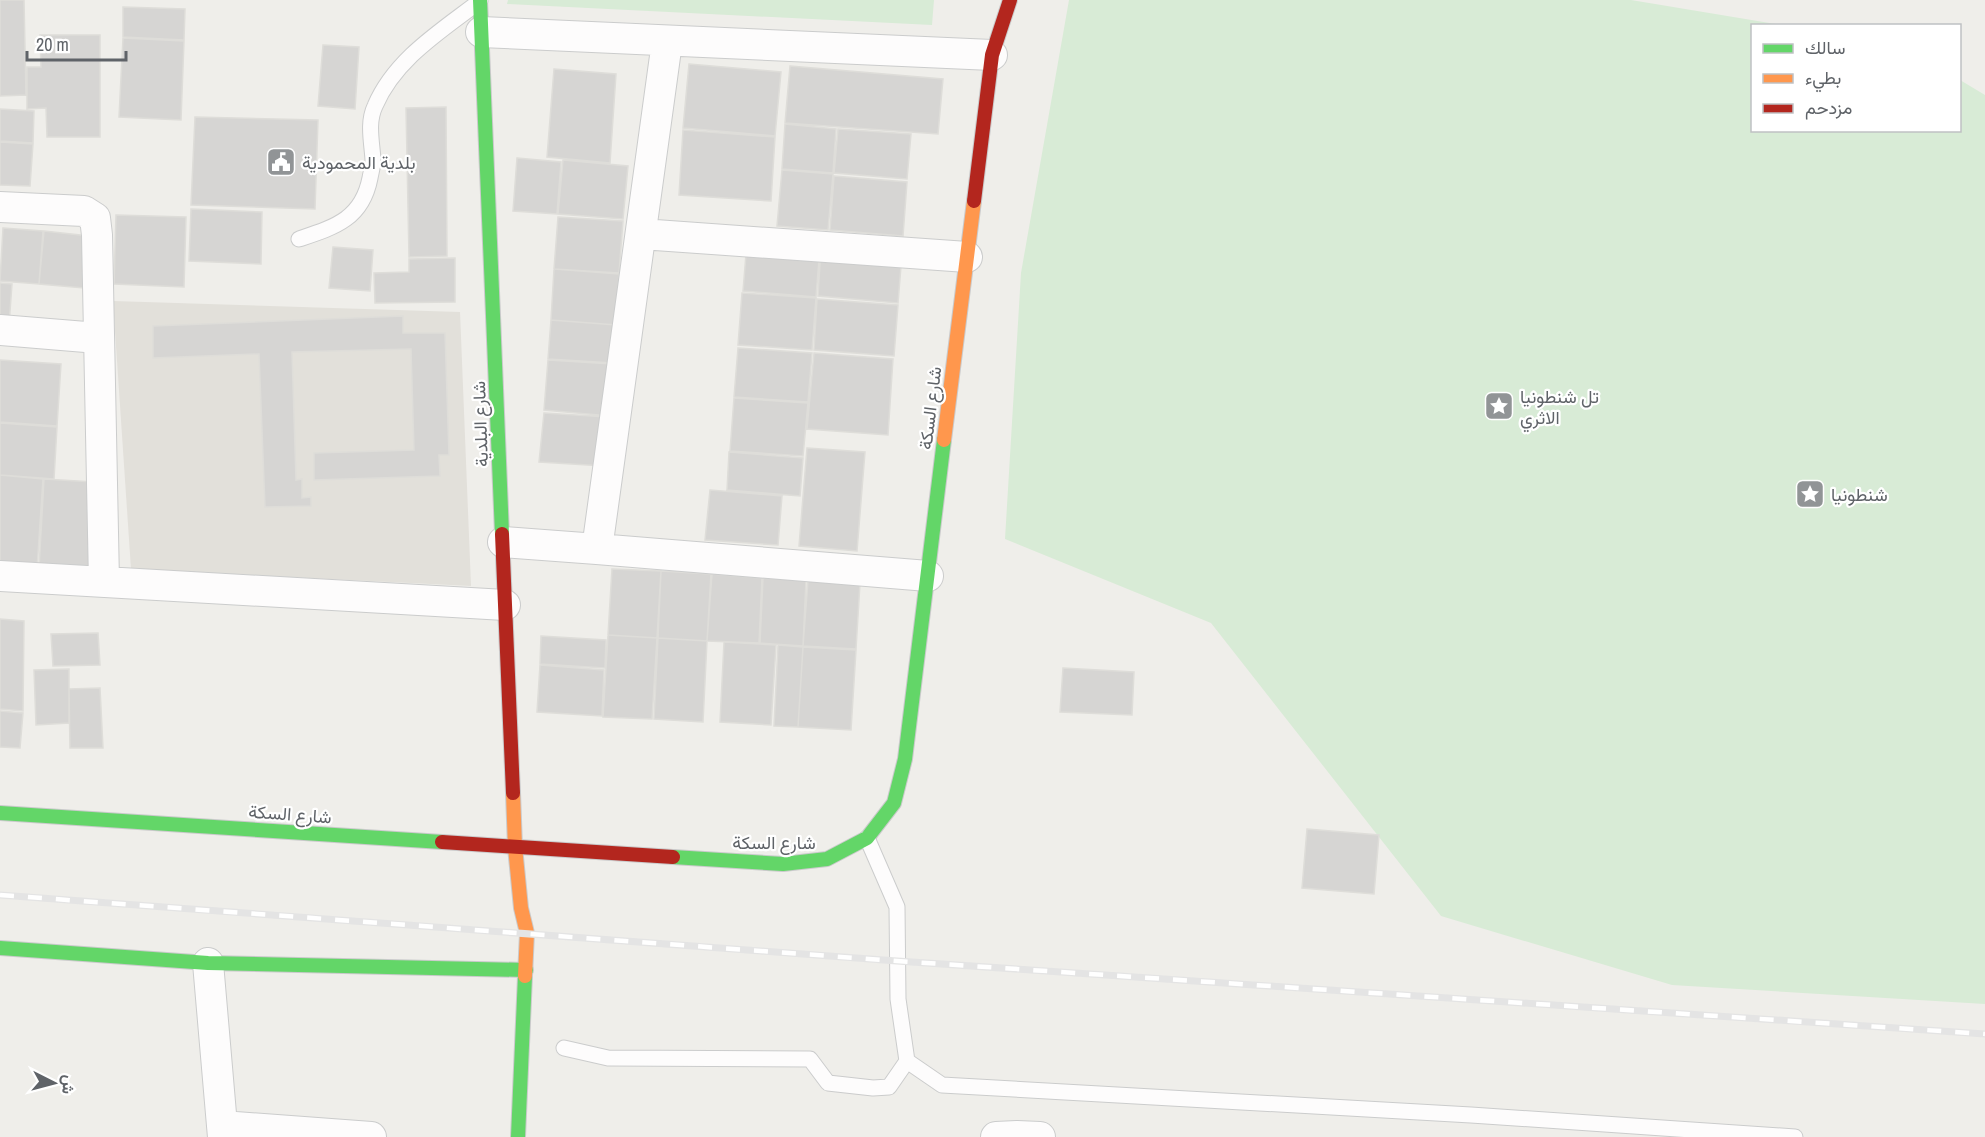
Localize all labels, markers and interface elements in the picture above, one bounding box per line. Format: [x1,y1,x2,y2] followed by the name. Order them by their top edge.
[27,24,126,62] scale bar
[1751,24,1961,132] legend
[36,32,69,57] text: 20 m
[1805,35,1845,60] text: سالك
[1805,65,1841,93] text: بطيء
[1805,95,1852,120] text: مزدحم
[265,146,297,178] public building icon: بلدية المحمودية
[302,150,415,175] place label: بلدية المحمودية
[913,365,947,451] street label: شارع السكة
[466,381,494,467] street label: شارع البلدية
[1520,384,1599,433] place label: تل شنطونيا الاثري
[1483,390,1515,422] place icon: تل شنطونيا الاثري
[1794,478,1826,510] place icon: شنطونيا
[1831,482,1888,507] place label: شنطونيا
[248,799,332,829] street label: شارع السكة
[732,830,816,855] street label: شارع السكة
[24,1053,84,1113] north arrow
[57,1074,81,1095] text: ش

